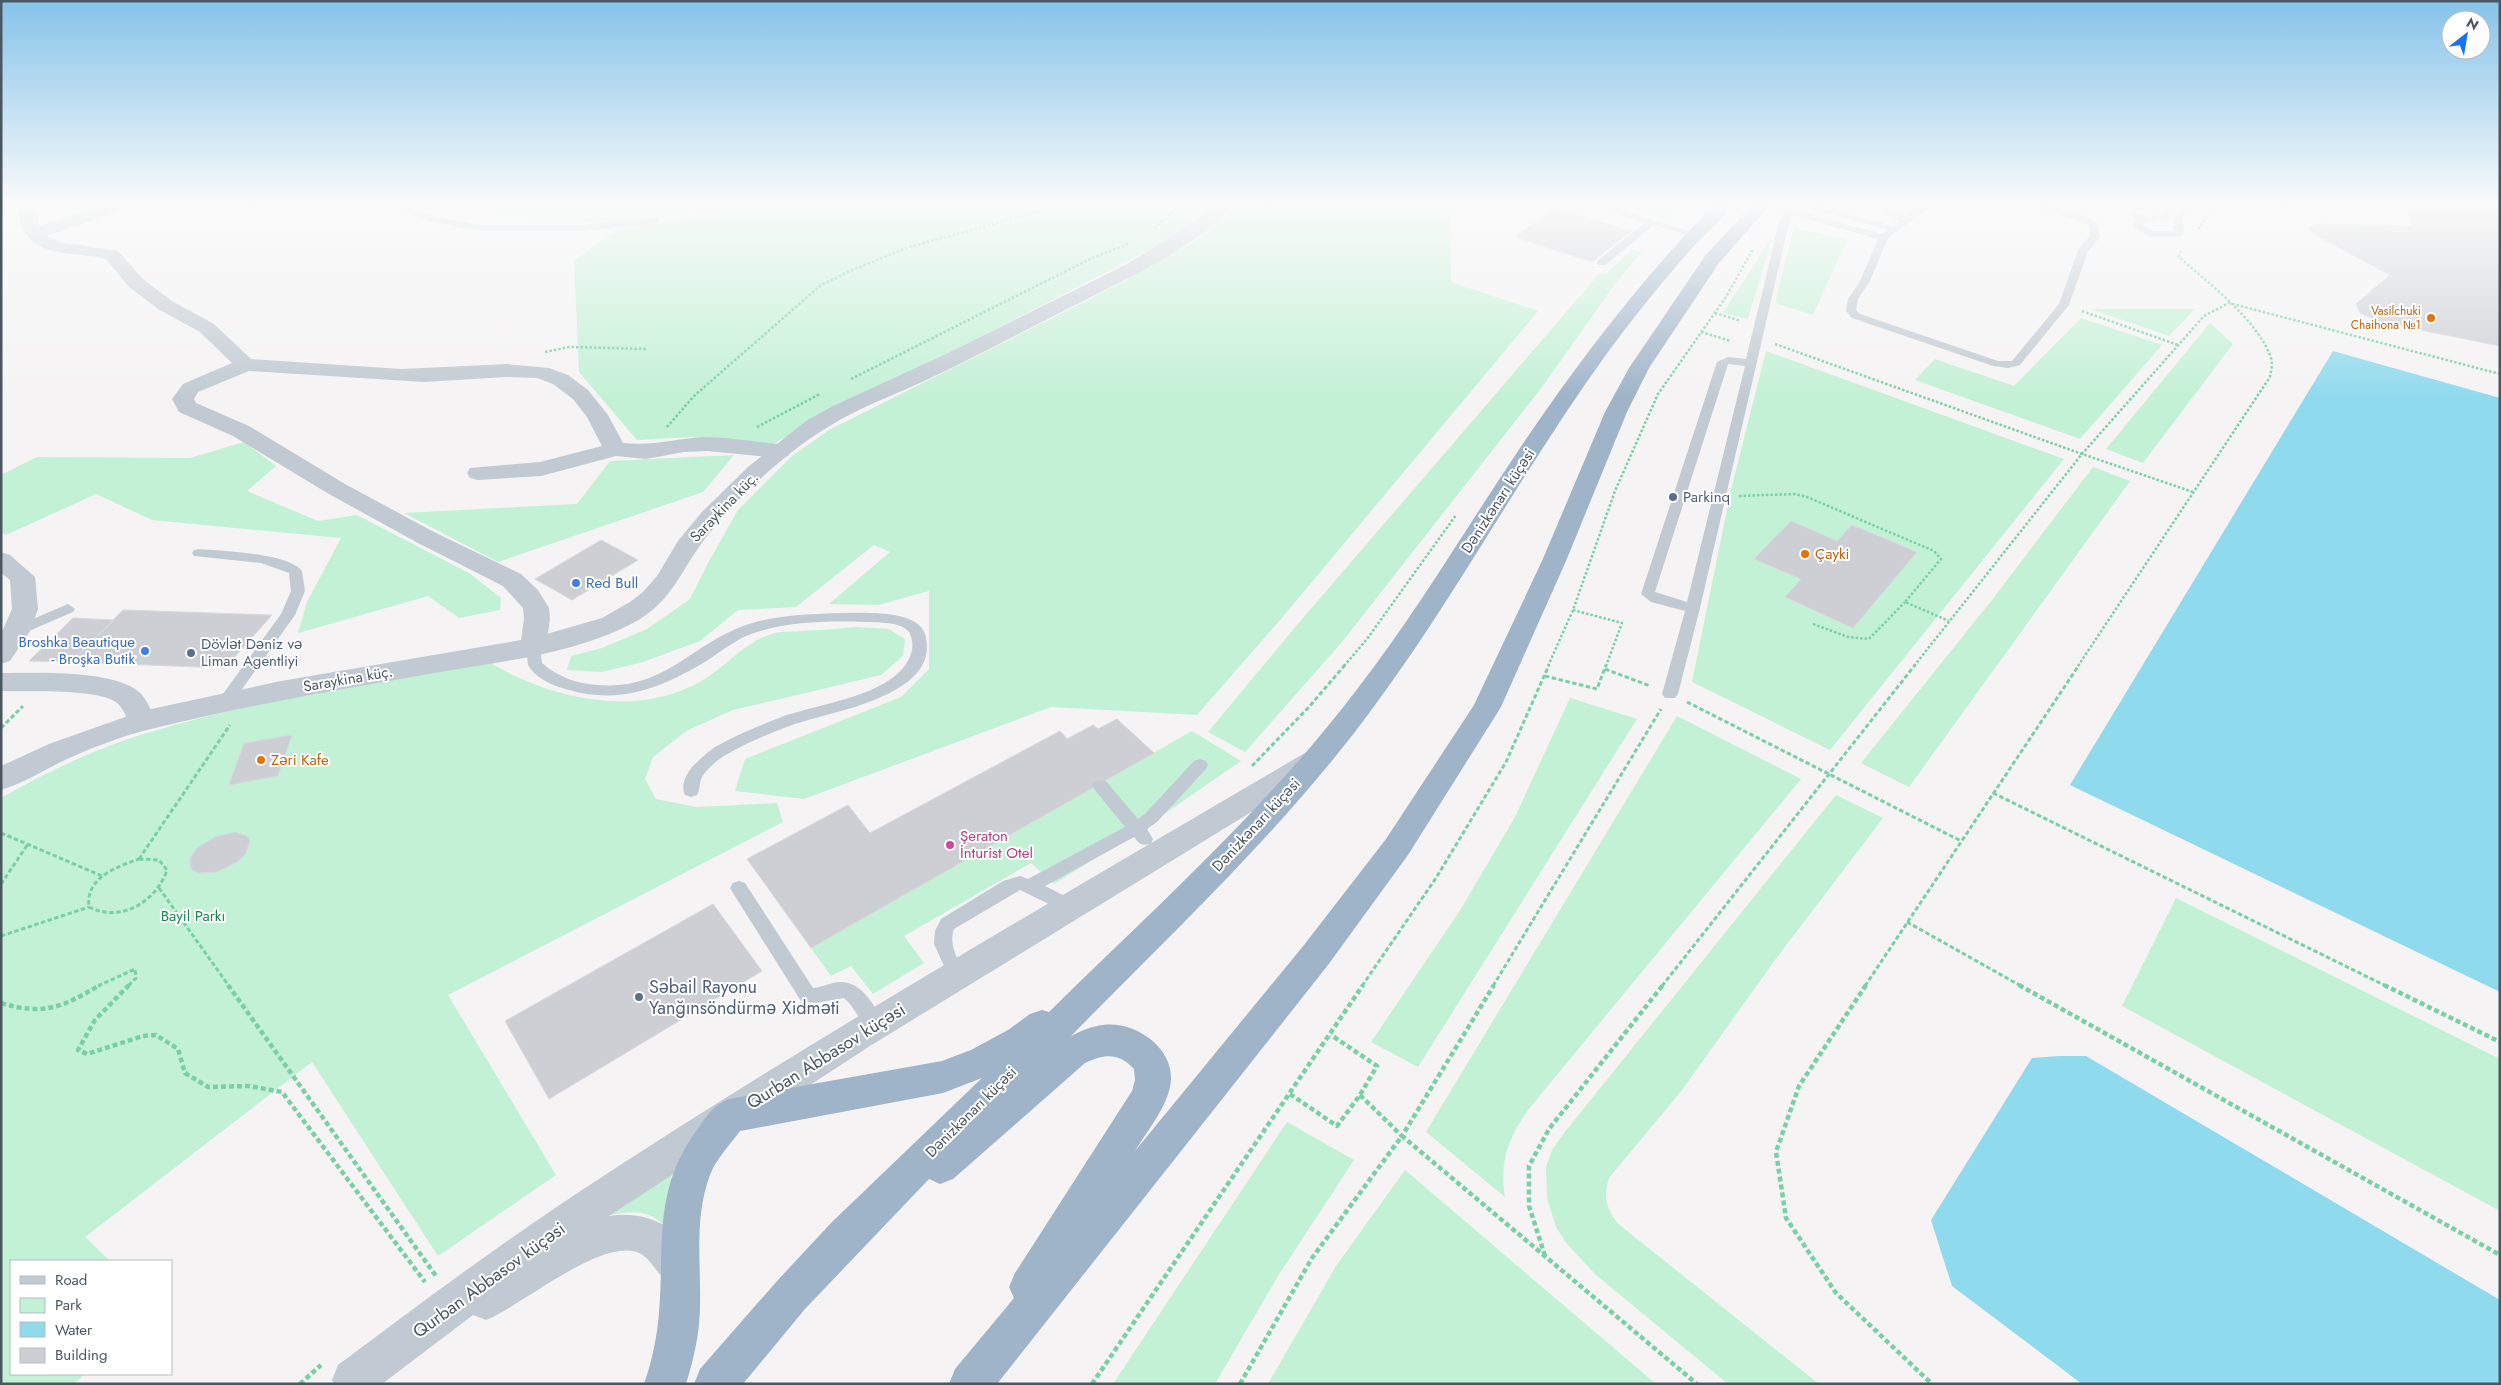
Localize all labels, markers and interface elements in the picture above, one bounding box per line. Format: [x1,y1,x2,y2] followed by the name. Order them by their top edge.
[2441,10,2491,60] north arrow
[2463,12,2483,35] text: N
[2351,302,2421,334] place label: Vasilchuki Chaihona №1
[2425,312,2437,324] marker: Vasilchuki Chaihona №1
[1456,444,1540,558] street label: Dənizkənarı küçəsi
[685,467,763,547] street label: Saraykina küç.
[1683,486,1730,508] place label: Parkinq
[1667,491,1679,503] marker: Parkinq
[1815,543,1850,565] place label: Çayki
[1799,548,1811,560] marker: Çayki
[586,572,638,594] place label: Red Bull
[570,577,582,589] marker: Red Bull
[18,631,135,670] place label: Broshka Beautique - Broşka Butik
[201,633,302,672] place label: Dövlət Dəniz və Liman Agentliyi
[139,645,151,657] marker: Broshka Beautique - Broşka Butik
[185,647,197,659] marker: Dövlət Dəniz və Liman Agentliyi
[301,660,395,698] street label: Saraykina küç.
[271,749,329,771] place label: Zəri Kafe
[255,754,267,766] marker: Zəri Kafe
[1207,773,1305,877] street label: Dənizkənarı küçəsi
[960,825,1033,864] place label: Şeraton İnturist Otel
[944,839,956,851] marker: Şeraton İnturist Otel
[161,905,225,927] park label: Bayil Parkı
[649,974,840,1021] place label: Səbail Rayonu Yanğınsöndürmə Xidməti
[633,991,645,1003] marker: Səbail Rayonu Yanğınsöndürmə Xidməti
[742,997,910,1115] street label: Qurban Abbasov küçəsi
[921,1062,1021,1162] street label: Dənizkənarı küçəsi
[407,1216,571,1344] street label: Qurban Abbasov küçəsi
[10,1260,172,1375] legend
[55,1269,87,1291] text: Road
[55,1294,82,1316] text: Park
[55,1319,93,1341] text: Water
[55,1344,107,1366] text: Building

